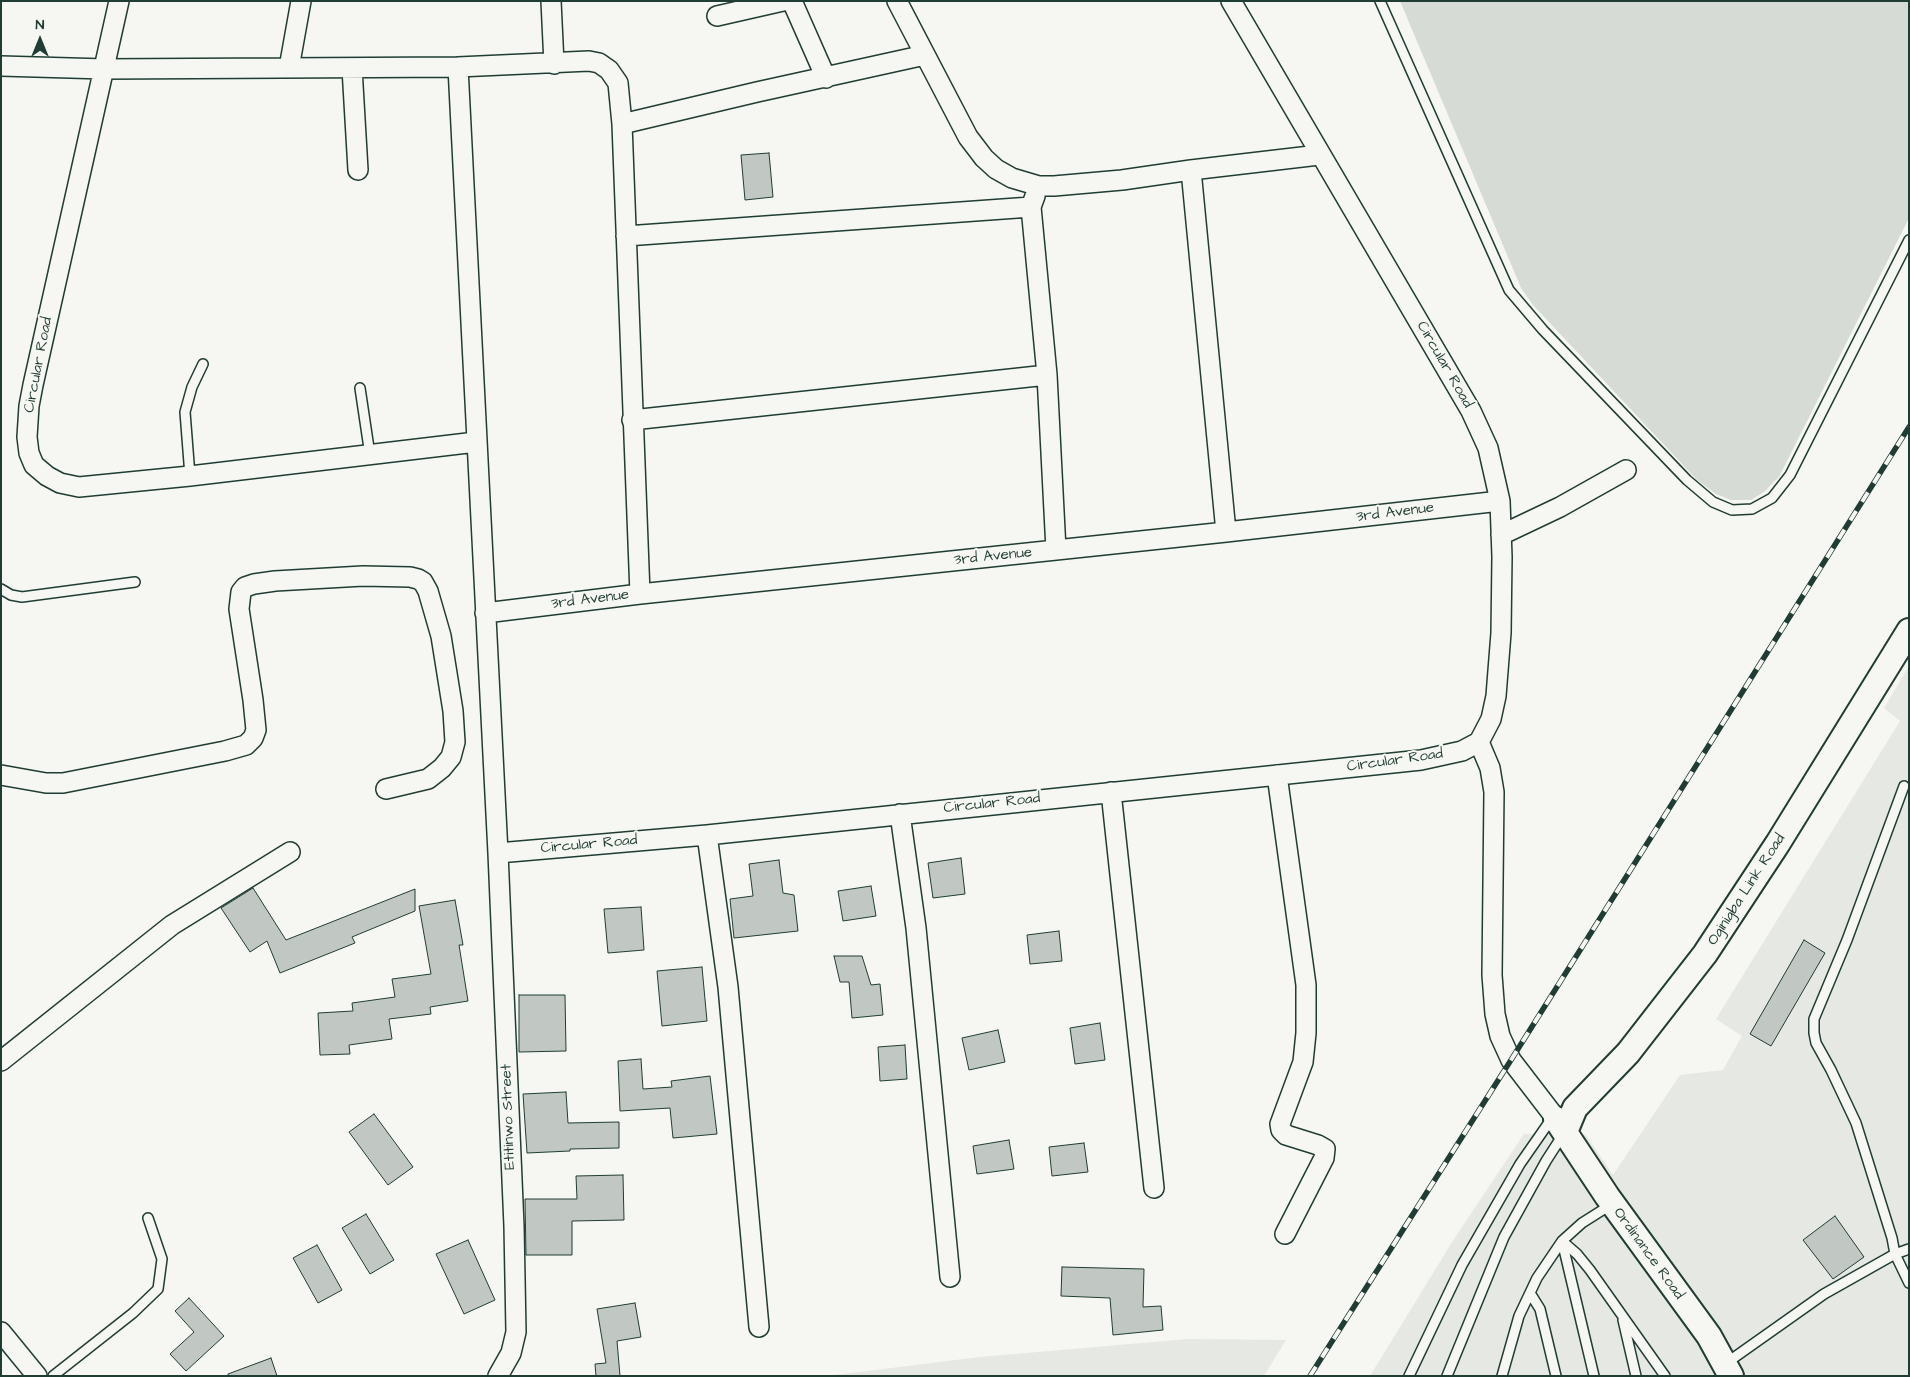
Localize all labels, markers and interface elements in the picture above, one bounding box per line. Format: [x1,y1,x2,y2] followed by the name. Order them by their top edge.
[15,15,65,65] north arrow
[36,15,44,35] text: N
[21,316,57,414] street label: Circular Road
[1412,318,1476,412] street label: Circular Road
[1355,499,1435,527] street label: 3rd Avenue
[953,544,1033,570] street label: 3rd Avenue
[550,586,630,614] street label: 3rd Avenue
[1346,745,1444,777] street label: Circular Road
[943,790,1041,818] street label: Circular Road
[1704,831,1790,949] street label: Oginigba Link Road
[540,832,638,858] street label: Circular Road
[498,1064,520,1170] street label: Etitinwo Street
[1609,1205,1687,1303] street label: Ordinance Road

